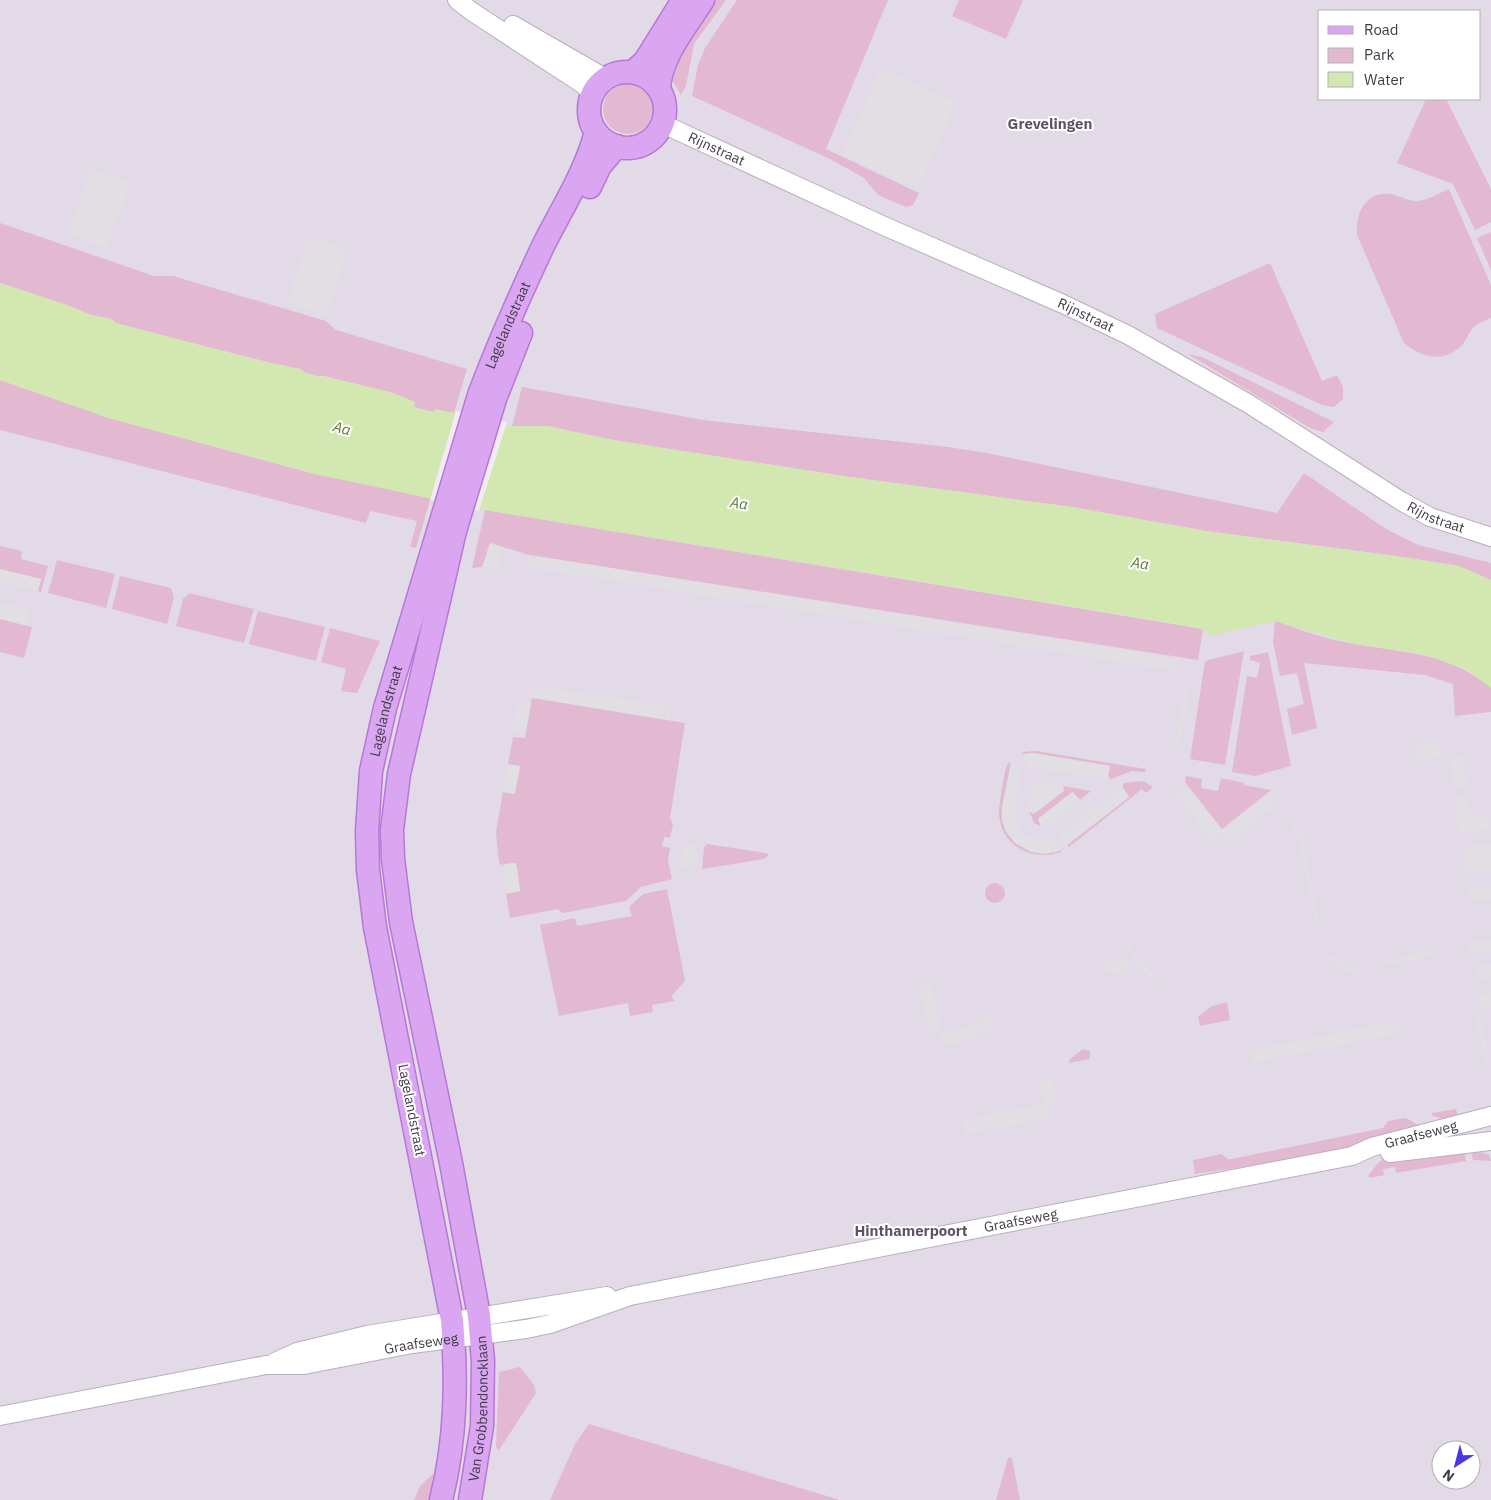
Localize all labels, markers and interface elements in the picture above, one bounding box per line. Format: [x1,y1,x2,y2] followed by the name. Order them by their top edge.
[1318,10,1481,100] legend
[1364,20,1399,39] text: Road
[1364,45,1394,64] text: Park
[1364,70,1405,89] text: Water
[1008,114,1092,133] district label: Grevelingen
[685,128,748,170] street label: Rijnstraat
[481,279,534,372] street label: Lagelandstraat
[1055,294,1117,336] street label: Rijnstraat
[330,416,353,440] water label: Aa
[728,492,749,514] water label: Aa
[1404,497,1467,537] street label: Rijnstraat
[1129,552,1150,574] water label: Aa
[365,663,406,758] street label: Lagelandstraat
[394,1062,430,1158] street label: Lagelandstraat
[1383,1116,1460,1152] street label: Graafseweg
[982,1204,1060,1236] street label: Graafseweg
[854,1221,968,1240] district label: Hinthamerpoort
[383,1329,460,1358] street label: Graafseweg
[464,1335,492,1483] street label: Van Grobbendoncklaan
[1431,1440,1481,1490] north arrow
[1439,1465,1458,1486] text: N

